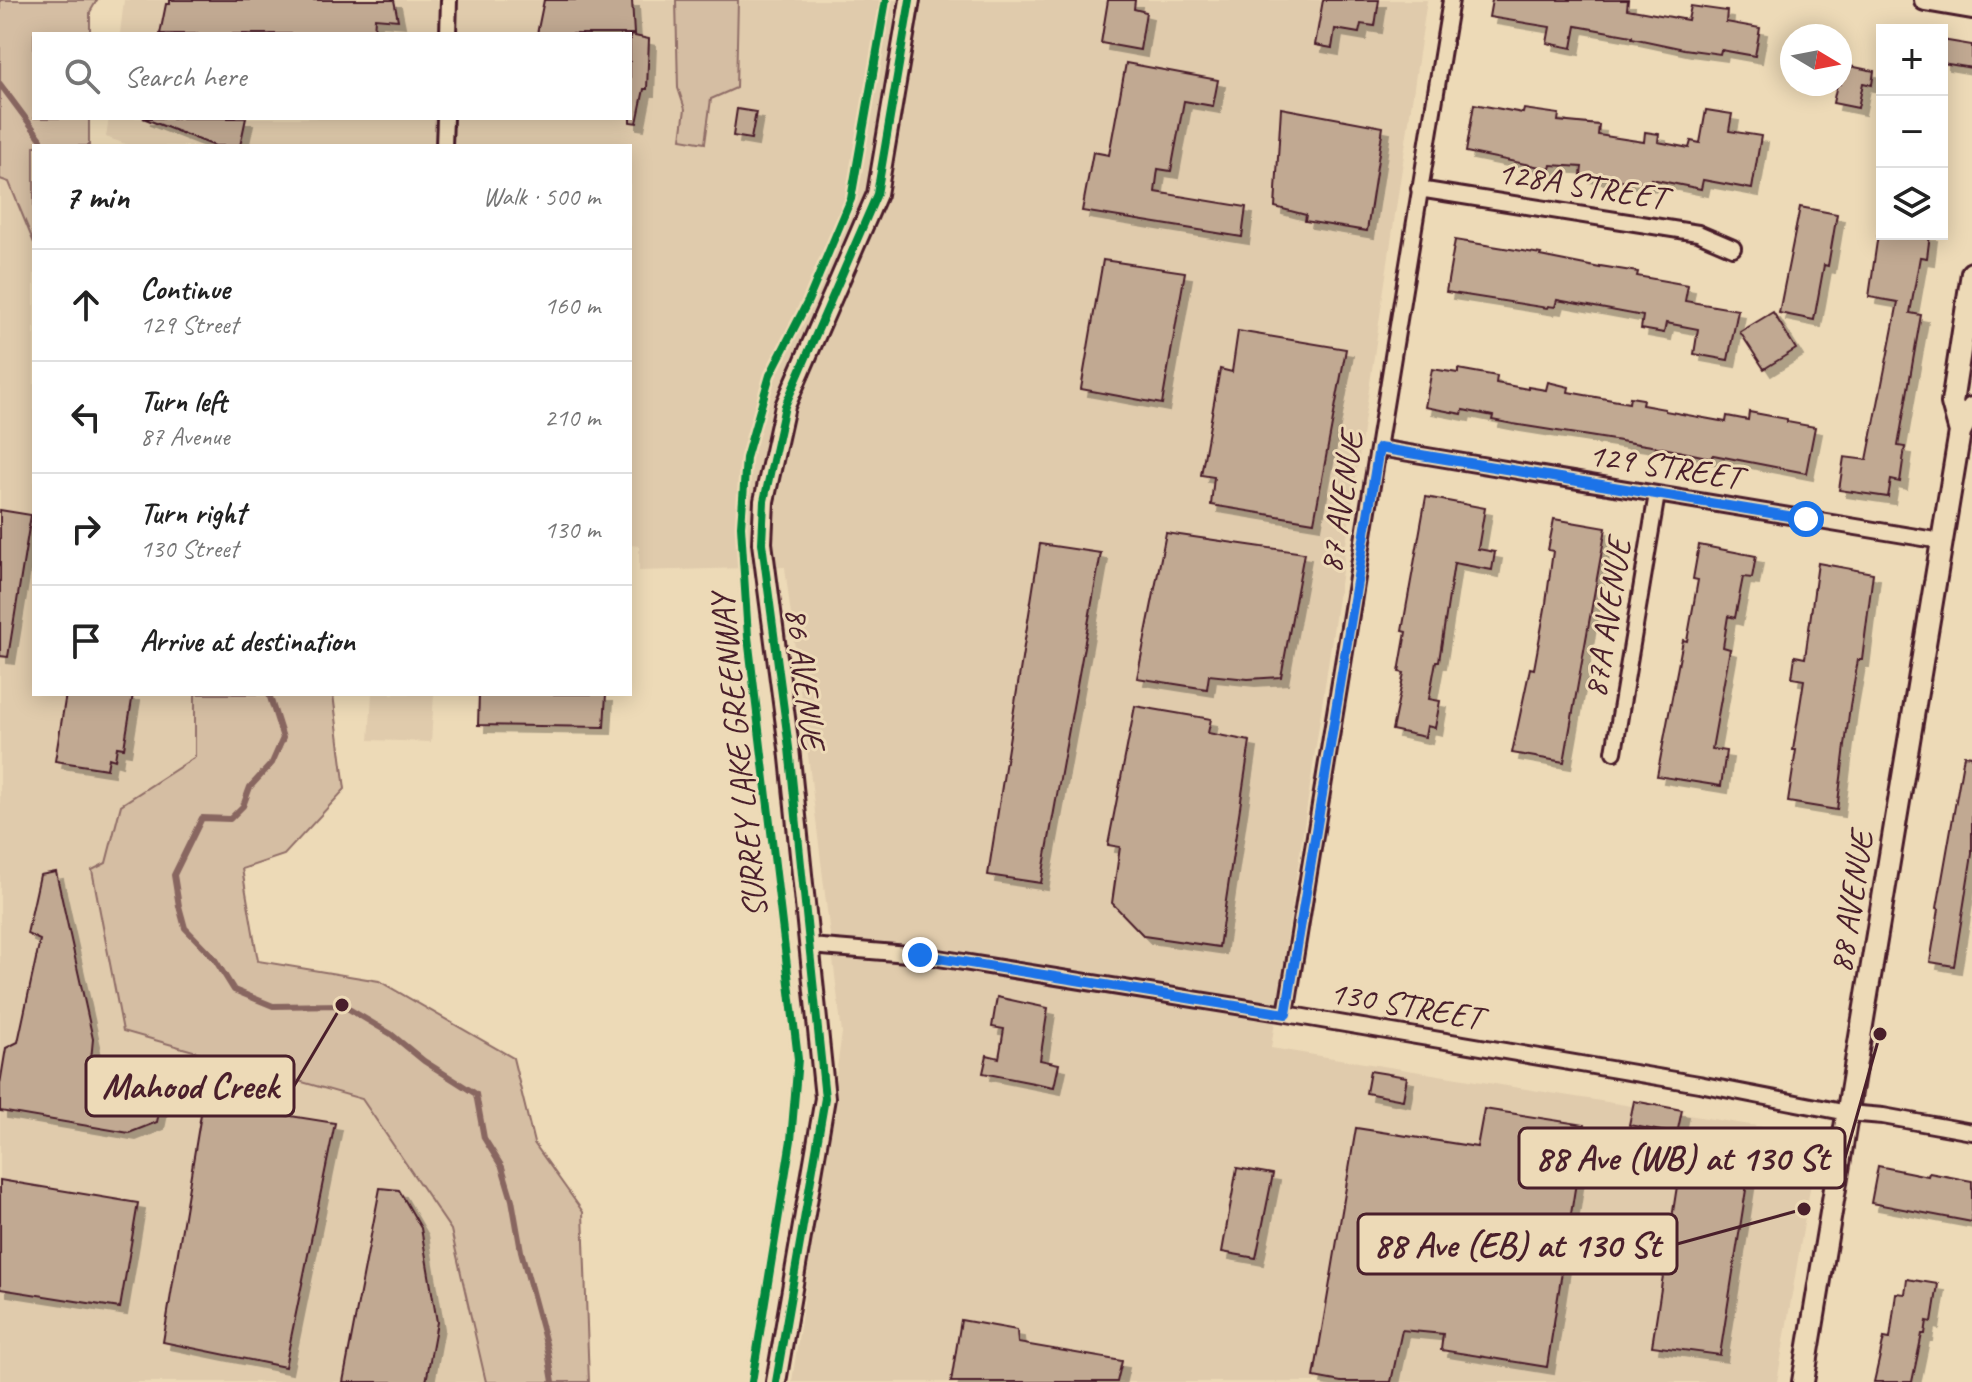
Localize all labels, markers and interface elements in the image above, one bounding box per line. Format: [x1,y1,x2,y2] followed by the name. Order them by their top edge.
[1780,24,1852,96] north arrow
[1876,24,1948,240] map controls
[1876,24,1948,96] button: +
[32,32,632,120] search box
[60,54,104,98] icon: search
[124,57,246,95] text: Search here
[1876,96,1948,168] button: −
[1494,150,1676,220] street label: 128A STREET
[1876,168,1948,240] button: layers
[64,175,129,218] text: 7 min
[483,180,600,213] text: Walk · 500 m
[140,270,230,308] text: Continue
[64,283,108,327] icon: ahead
[544,289,600,322] text: 160 m
[140,308,238,341] text: 129 Street
[140,382,227,420] text: Turn left
[64,395,108,439] icon: left
[544,401,600,434] text: 210 m
[140,420,229,453] text: 87 Avenue
[1308,424,1373,576] street label: 87 AVENUE
[1585,432,1751,500] street label: 129 STREET
[140,494,245,532] text: Turn right
[1788,501,1824,537] route start
[64,507,108,551] icon: right
[544,513,600,546] text: 130 m
[1573,531,1641,701] street label: 87A AVENUE
[140,532,238,565] text: 130 Street
[700,587,777,920] street label: SURREY LAKE GREENWAY
[775,605,836,755] street label: 86 AVENUE
[64,619,108,663] icon: arrive
[140,622,355,660] text: Arrive at destination
[1818,824,1883,976] street label: 88 AVENUE
[902,937,938,973] route end
[1326,970,1492,1040] street label: 130 STREET
[86,1056,294,1116] callout: Mahood Creek
[102,1063,282,1109] text: Mahood Creek
[1519,1128,1845,1188] callout: 88 Ave (WB) at 130 St
[1535,1135,1833,1181] text: 88 Ave (WB) at 130 St
[1358,1214,1677,1274] callout: 88 Ave (EB) at 130 St
[1374,1222,1665,1268] text: 88 Ave (EB) at 130 St

